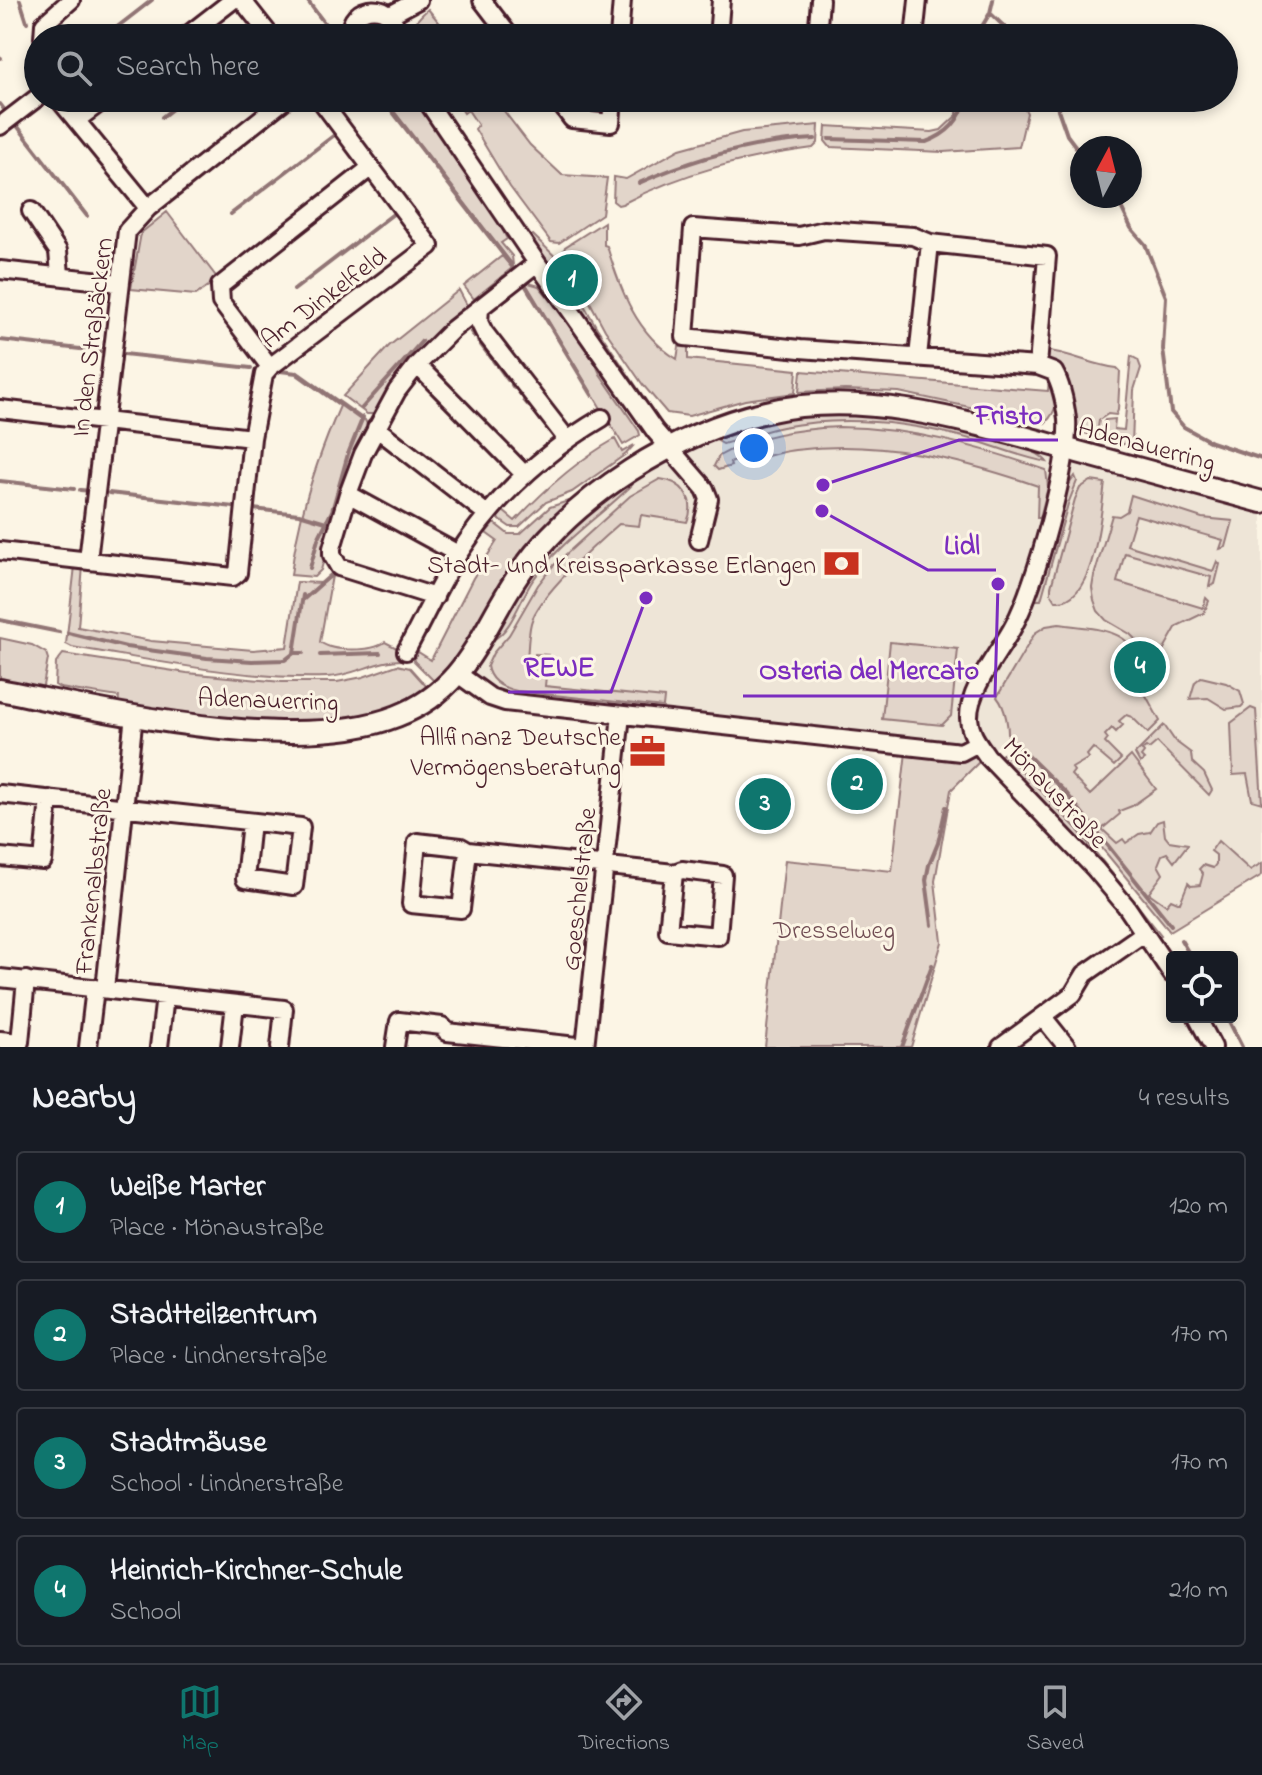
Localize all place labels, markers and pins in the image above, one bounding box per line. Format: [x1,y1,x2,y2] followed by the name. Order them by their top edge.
[546,250,598,310] pin: 1
[959,388,1058,440] callout: Fristo
[928,518,996,570] callout: Lidl
[823,545,861,583] bank icon: Stadt- und Kreissparkasse Erlangen
[427,548,816,586] place label: Stadt- und Kreissparkasse Erlangen
[1114,637,1166,697] pin: 4
[508,640,611,692] callout: REWE
[743,644,995,696] callout: Osteria del Mercato
[409,720,621,788] place label: Allfinanz Deutsche Vermögensberatung
[628,732,666,770] office icon: Allfinanz Deutsche Vermögensberatung
[831,754,883,814] pin: 2
[739,774,791,834] pin: 3

